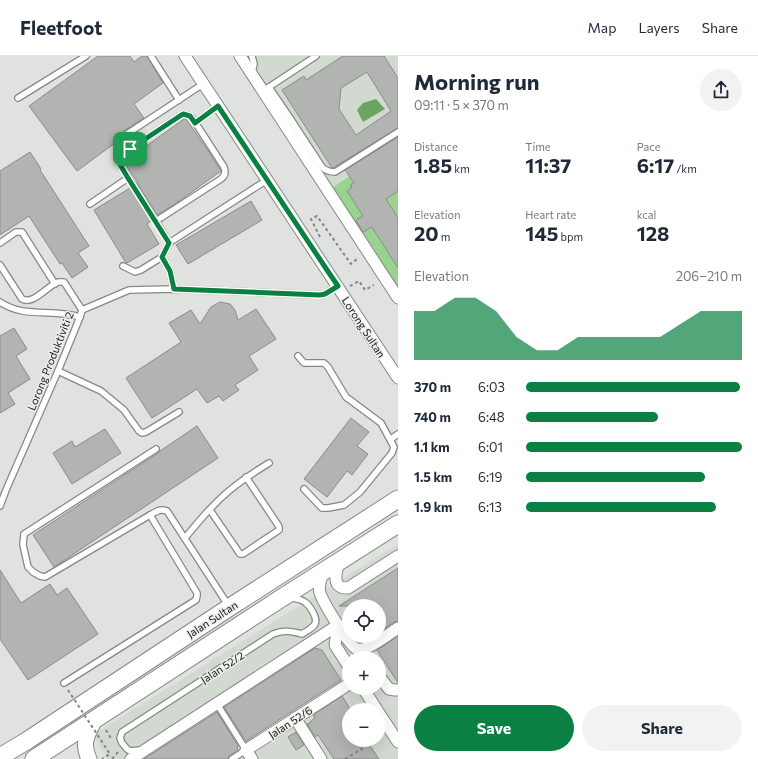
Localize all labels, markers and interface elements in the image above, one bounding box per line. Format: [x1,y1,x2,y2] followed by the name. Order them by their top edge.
[20,16,102,39] text: Fleetfoot
[588,19,616,36] text: Map
[638,19,680,36] text: Layers
[702,19,738,36] text: Share
[414,68,540,95] text: Morning run
[700,69,742,111] button: share
[414,97,509,113] text: 09:11 · 5 × 370 m
[113,132,147,166] pin
[119,138,141,160] icon: arrive
[414,140,458,153] text: Distance
[525,140,551,153] text: Time
[637,140,661,153] text: Pace
[414,153,452,177] text: 1.85
[525,153,571,177] text: 11:37
[637,153,674,177] text: 6:17
[452,162,470,175] text: km
[674,162,697,175] text: /km
[414,208,460,221] text: Elevation
[525,208,576,221] text: Heart rate
[637,208,656,221] text: kcal
[414,221,439,245] text: 20
[525,221,558,245] text: 145
[637,221,669,245] text: 128
[439,230,450,243] text: m
[558,230,583,243] text: bpm
[414,268,469,284] text: Elevation
[676,268,742,284] text: 206–210 m
[339,294,389,360] street label: Lorong Sultan
[24,310,76,412] street label: Lorong Produktiviti 2
[414,379,451,395] text: 370 m
[478,379,505,395] text: 6:03
[414,409,451,425] text: 740 m
[478,409,505,425] text: 6:48
[414,439,450,455] text: 1.1 km
[478,439,503,455] text: 6:01
[414,469,452,485] text: 1.5 km
[478,469,502,485] text: 6:19
[414,499,452,515] text: 1.9 km
[478,499,502,515] text: 6:13
[184,598,240,641] street label: Jalan Sultan
[342,599,386,747] map controls
[342,599,386,643] button: locate
[198,648,247,687] street label: Jalan 52/2
[342,651,386,695] button: +
[266,703,315,742] street label: Jalan 52/6
[342,703,386,747] button: −
[414,705,574,751] button: Save
[582,705,742,751] button: Share

